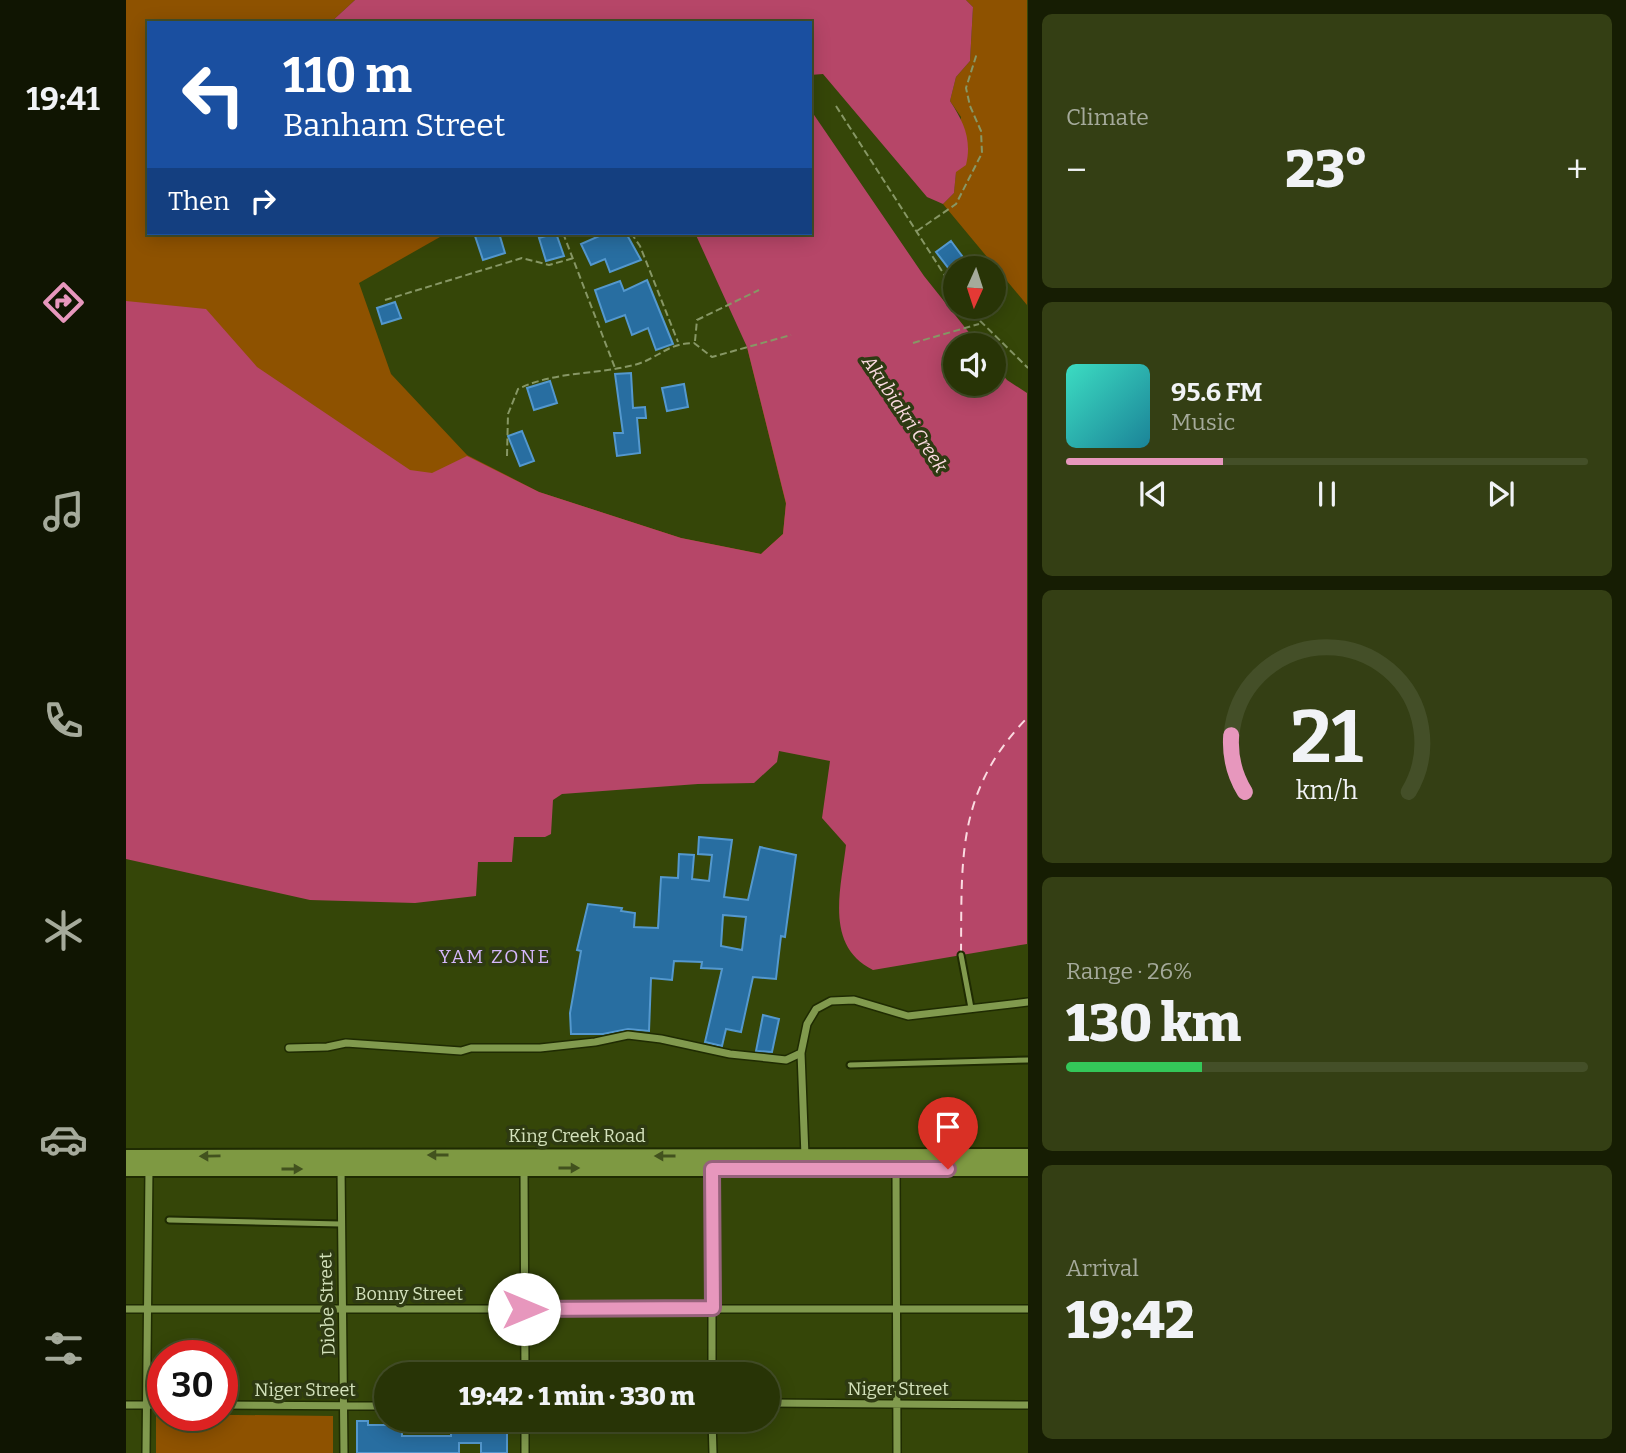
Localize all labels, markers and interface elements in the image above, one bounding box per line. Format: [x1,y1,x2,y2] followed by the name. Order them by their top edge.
[283,46,412,105] text: 110 m
[168,49,259,140] icon: left
[26,80,100,118] text: 19:41
[1066,103,1149,131] text: Climate
[283,106,505,144] text: Banham Street
[1285,138,1368,201] text: 23°
[1066,147,1087,193] text: −
[1566,147,1588,193] text: +
[244,182,282,220] icon: right
[168,186,230,217] text: Then
[943,256,1006,318] north arrow
[943,256,1006,396] map controls
[39,278,88,327] icon: directions
[943,333,1006,396] button: sound
[857,350,953,477] water label: Akubiakri Creek
[1171,377,1263,408] text: 95.6 FM
[1171,408,1235,436] text: Music
[1134,475,1172,513] icon: previous
[1308,475,1346,513] icon: pause
[1482,475,1520,513] icon: next
[39,487,88,536] icon: music
[1291,695,1364,782] text: 21
[39,696,88,745] icon: phone
[1296,776,1358,806] text: km/h
[39,906,88,955] icon: climate
[439,945,551,968] district label: YAM ZONE
[1066,957,1193,985] text: Range · 26%
[1066,992,1241,1055] text: 130 km
[918,1097,978,1169] pin
[929,1108,967,1146] icon: arrive
[39,1115,88,1164] icon: car
[508,1125,646,1147] street label: King Creek Road
[427,1149,449,1161] one-way arrow
[199,1150,221,1162] one-way arrow
[654,1150,676,1162] one-way arrow
[558,1162,580,1174] one-way arrow
[281,1163,303,1175] one-way arrow
[314,1252,340,1356] street label: Diobe Street
[1066,1254,1139,1282] text: Arrival
[487,1272,561,1346] position arrow
[355,1283,463,1305] street label: Bonny Street
[1066,1289,1195,1352] text: 19:42
[39,1324,88,1373] icon: filters
[147,1340,238,1431] speed limit sign: 30
[847,1378,949,1400] street label: Niger Street
[254,1379,356,1401] street label: Niger Street
[459,1381,695,1412] text: 19:42 · 1 min · 330 m

